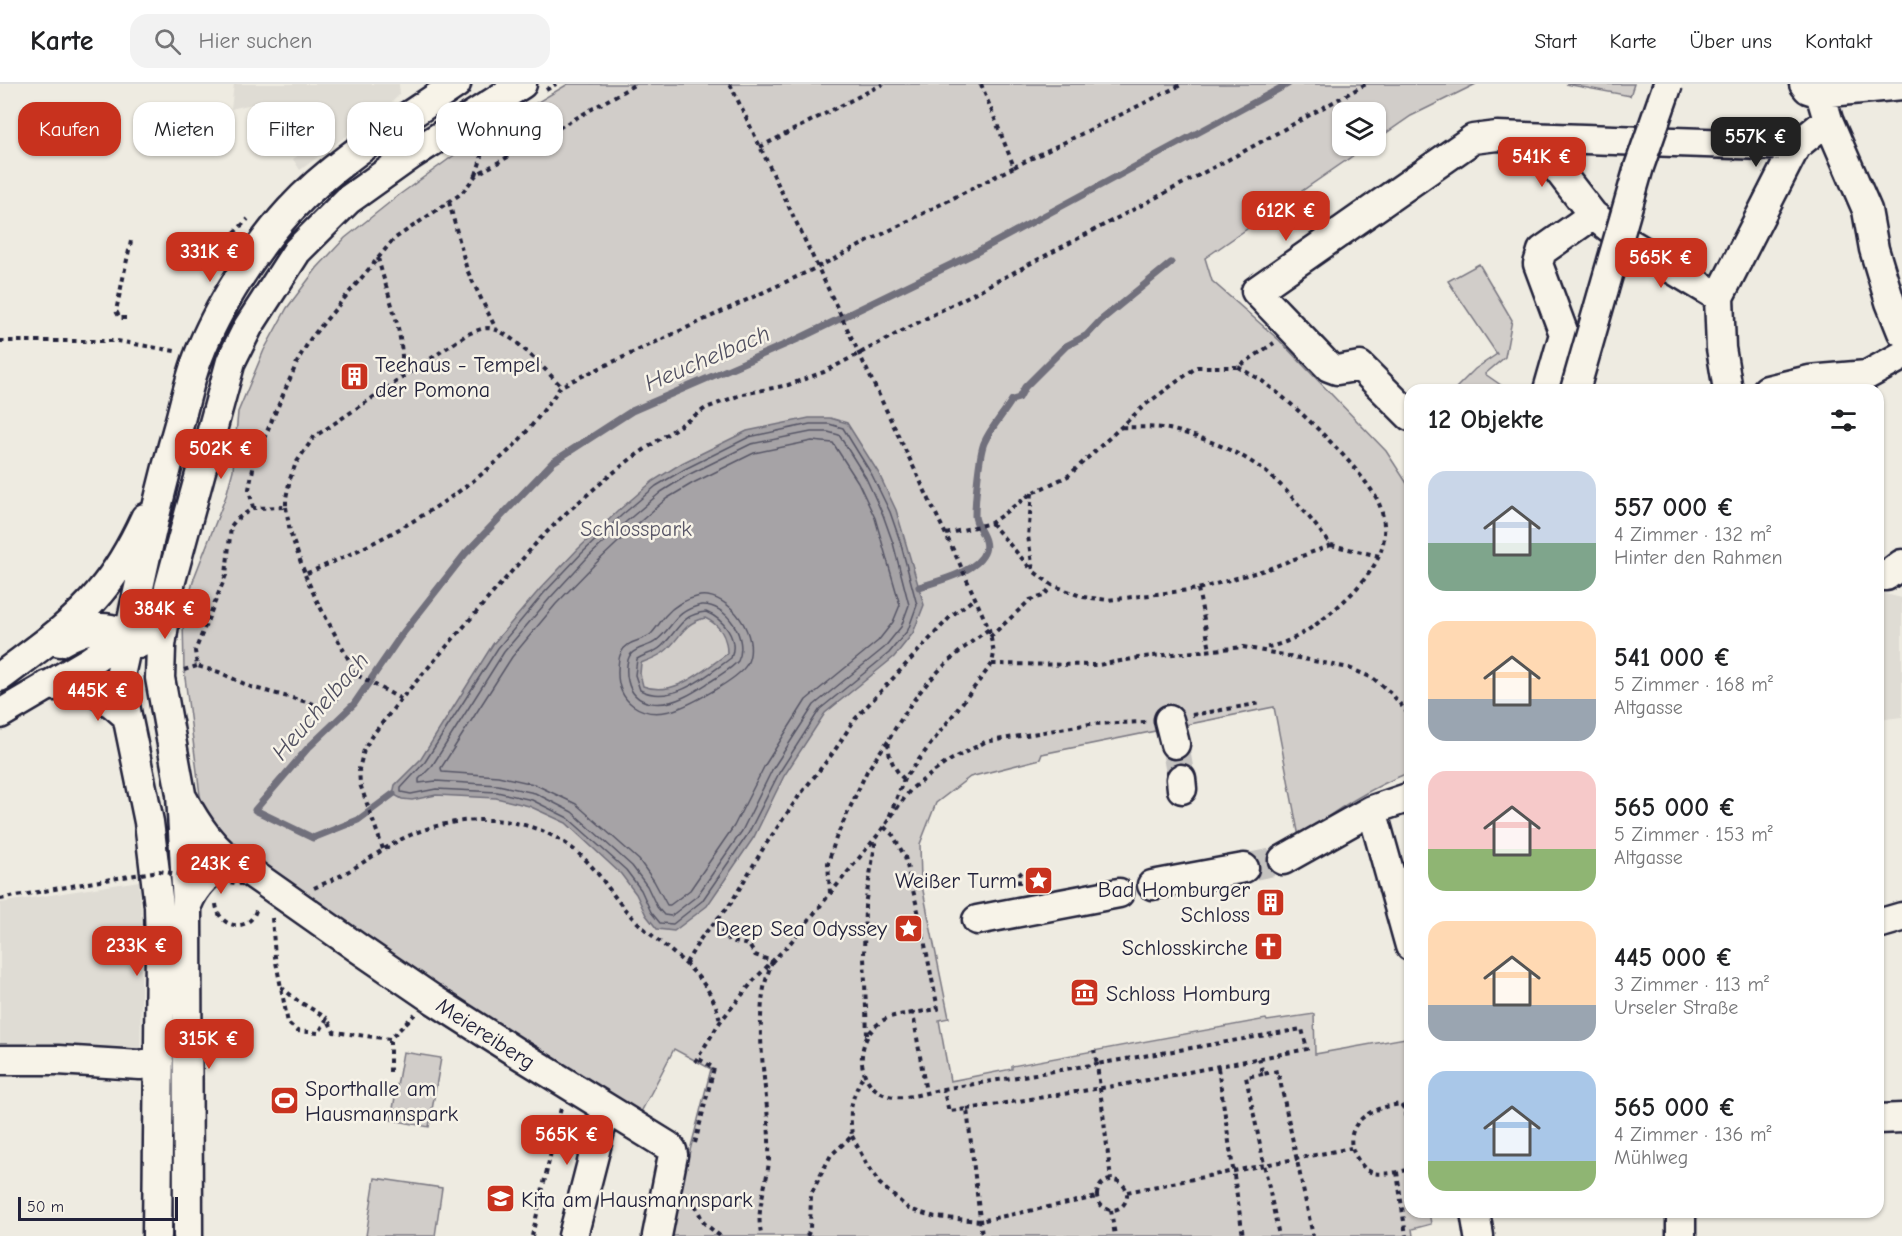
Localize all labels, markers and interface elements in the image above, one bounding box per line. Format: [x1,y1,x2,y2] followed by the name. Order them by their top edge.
[130,14,550,68] search box
[30,25,94,57] text: Karte
[151,25,184,58] icon: search
[199,28,313,54] text: Hier suchen
[1534,29,1577,53] text: Start
[1610,29,1656,53] text: Karte
[1689,29,1772,53] text: Über uns
[1805,29,1872,53] text: Kontakt
[18,102,121,156] chip: Kaufen
[133,102,235,156] chip: Mieten
[247,102,335,156] chip: Filter
[347,102,424,156] chip: Neu
[436,102,563,156] chip: Wohnung
[1332,102,1386,156] map controls
[1332,102,1386,156] button: layers
[1707,117,1805,168] pin: 557K €
[1725,125,1787,148] text: 557K €
[1493,137,1591,188] pin: 541K €
[1512,145,1572,168] text: 541K €
[1237,191,1335,242] pin: 612K €
[1256,199,1316,222] text: 612K €
[161,232,259,283] pin: 331K €
[1612,238,1710,289] pin: 565K €
[180,240,240,263] text: 331K €
[1629,246,1693,269] text: 565K €
[640,319,774,397] water label: Heuchelbach
[375,352,540,403] place label: Teehaus - Tempel der Pomona
[338,361,370,393] building icon: Teehaus - Tempel der Pomona
[1827,404,1860,437] icon: filters
[1428,405,1544,435] text: 12 Objekte
[172,429,270,480] pin: 502K €
[189,437,253,460] text: 502K €
[1614,493,1734,523] text: 557 000 €
[1476,495,1548,567] icon: home
[580,516,692,542] park label: Schlosspark
[1614,523,1771,546] text: 4 Zimmer · 132 m²
[1614,546,1783,569] text: Hinter den Rahmen
[116,589,214,640] pin: 384K €
[134,597,196,620] text: 384K €
[1614,643,1731,673] text: 541 000 €
[1476,645,1548,717] icon: home
[266,646,374,766] water label: Heuchelbach
[49,671,147,722] pin: 445K €
[1614,673,1773,696] text: 5 Zimmer · 168 m²
[67,679,129,702] text: 445K €
[1614,696,1683,719] text: Altgasse
[1614,793,1736,823] text: 565 000 €
[1476,795,1548,867] icon: home
[1614,823,1773,846] text: 5 Zimmer · 153 m²
[172,844,270,895] pin: 243K €
[1614,846,1683,869] text: Altgasse
[191,852,251,875] text: 243K €
[1022,864,1054,896] place icon: Weißer Turm
[895,868,1017,894] place label: Weißer Turm
[1098,877,1250,928] place label: Bad Homburger Schloss
[1255,886,1287,918] building icon: Bad Homburger Schloss
[892,912,924,944] place icon: Deep Sea Odyssey
[715,916,887,942] place label: Deep Sea Odyssey
[88,926,186,977] pin: 233K €
[1253,931,1285,963] church icon: Schlosskirche
[106,934,168,957] text: 233K €
[1122,935,1248,961] place label: Schlosskirche
[1614,943,1733,973] text: 445 000 €
[1476,945,1548,1017] icon: home
[1614,973,1769,996] text: 3 Zimmer · 113 m²
[1069,977,1101,1009] museum icon: Schloss Homburg
[1106,981,1271,1007] place label: Schloss Homburg
[431,992,540,1075] street label: Meiereiberg
[1614,996,1738,1019] text: Urseler Straße
[160,1019,258,1070] pin: 315K €
[179,1027,239,1050] text: 315K €
[305,1076,458,1127] place label: Sporthalle am Hausmannspark
[268,1085,300,1117] sports icon: Sporthalle am Hausmannspark
[1614,1093,1736,1123] text: 565 000 €
[1476,1095,1548,1167] icon: home
[518,1115,616,1166] pin: 565K €
[535,1123,599,1146] text: 565K €
[1614,1123,1772,1146] text: 4 Zimmer · 136 m²
[1614,1146,1688,1169] text: Mühlweg
[484,1183,516,1215] school or university icon: Kita am Hausmannspark
[521,1187,753,1213] place label: Kita am Hausmannspark
[18,1194,178,1222] scale bar
[27,1198,64,1216] text: 50 m

